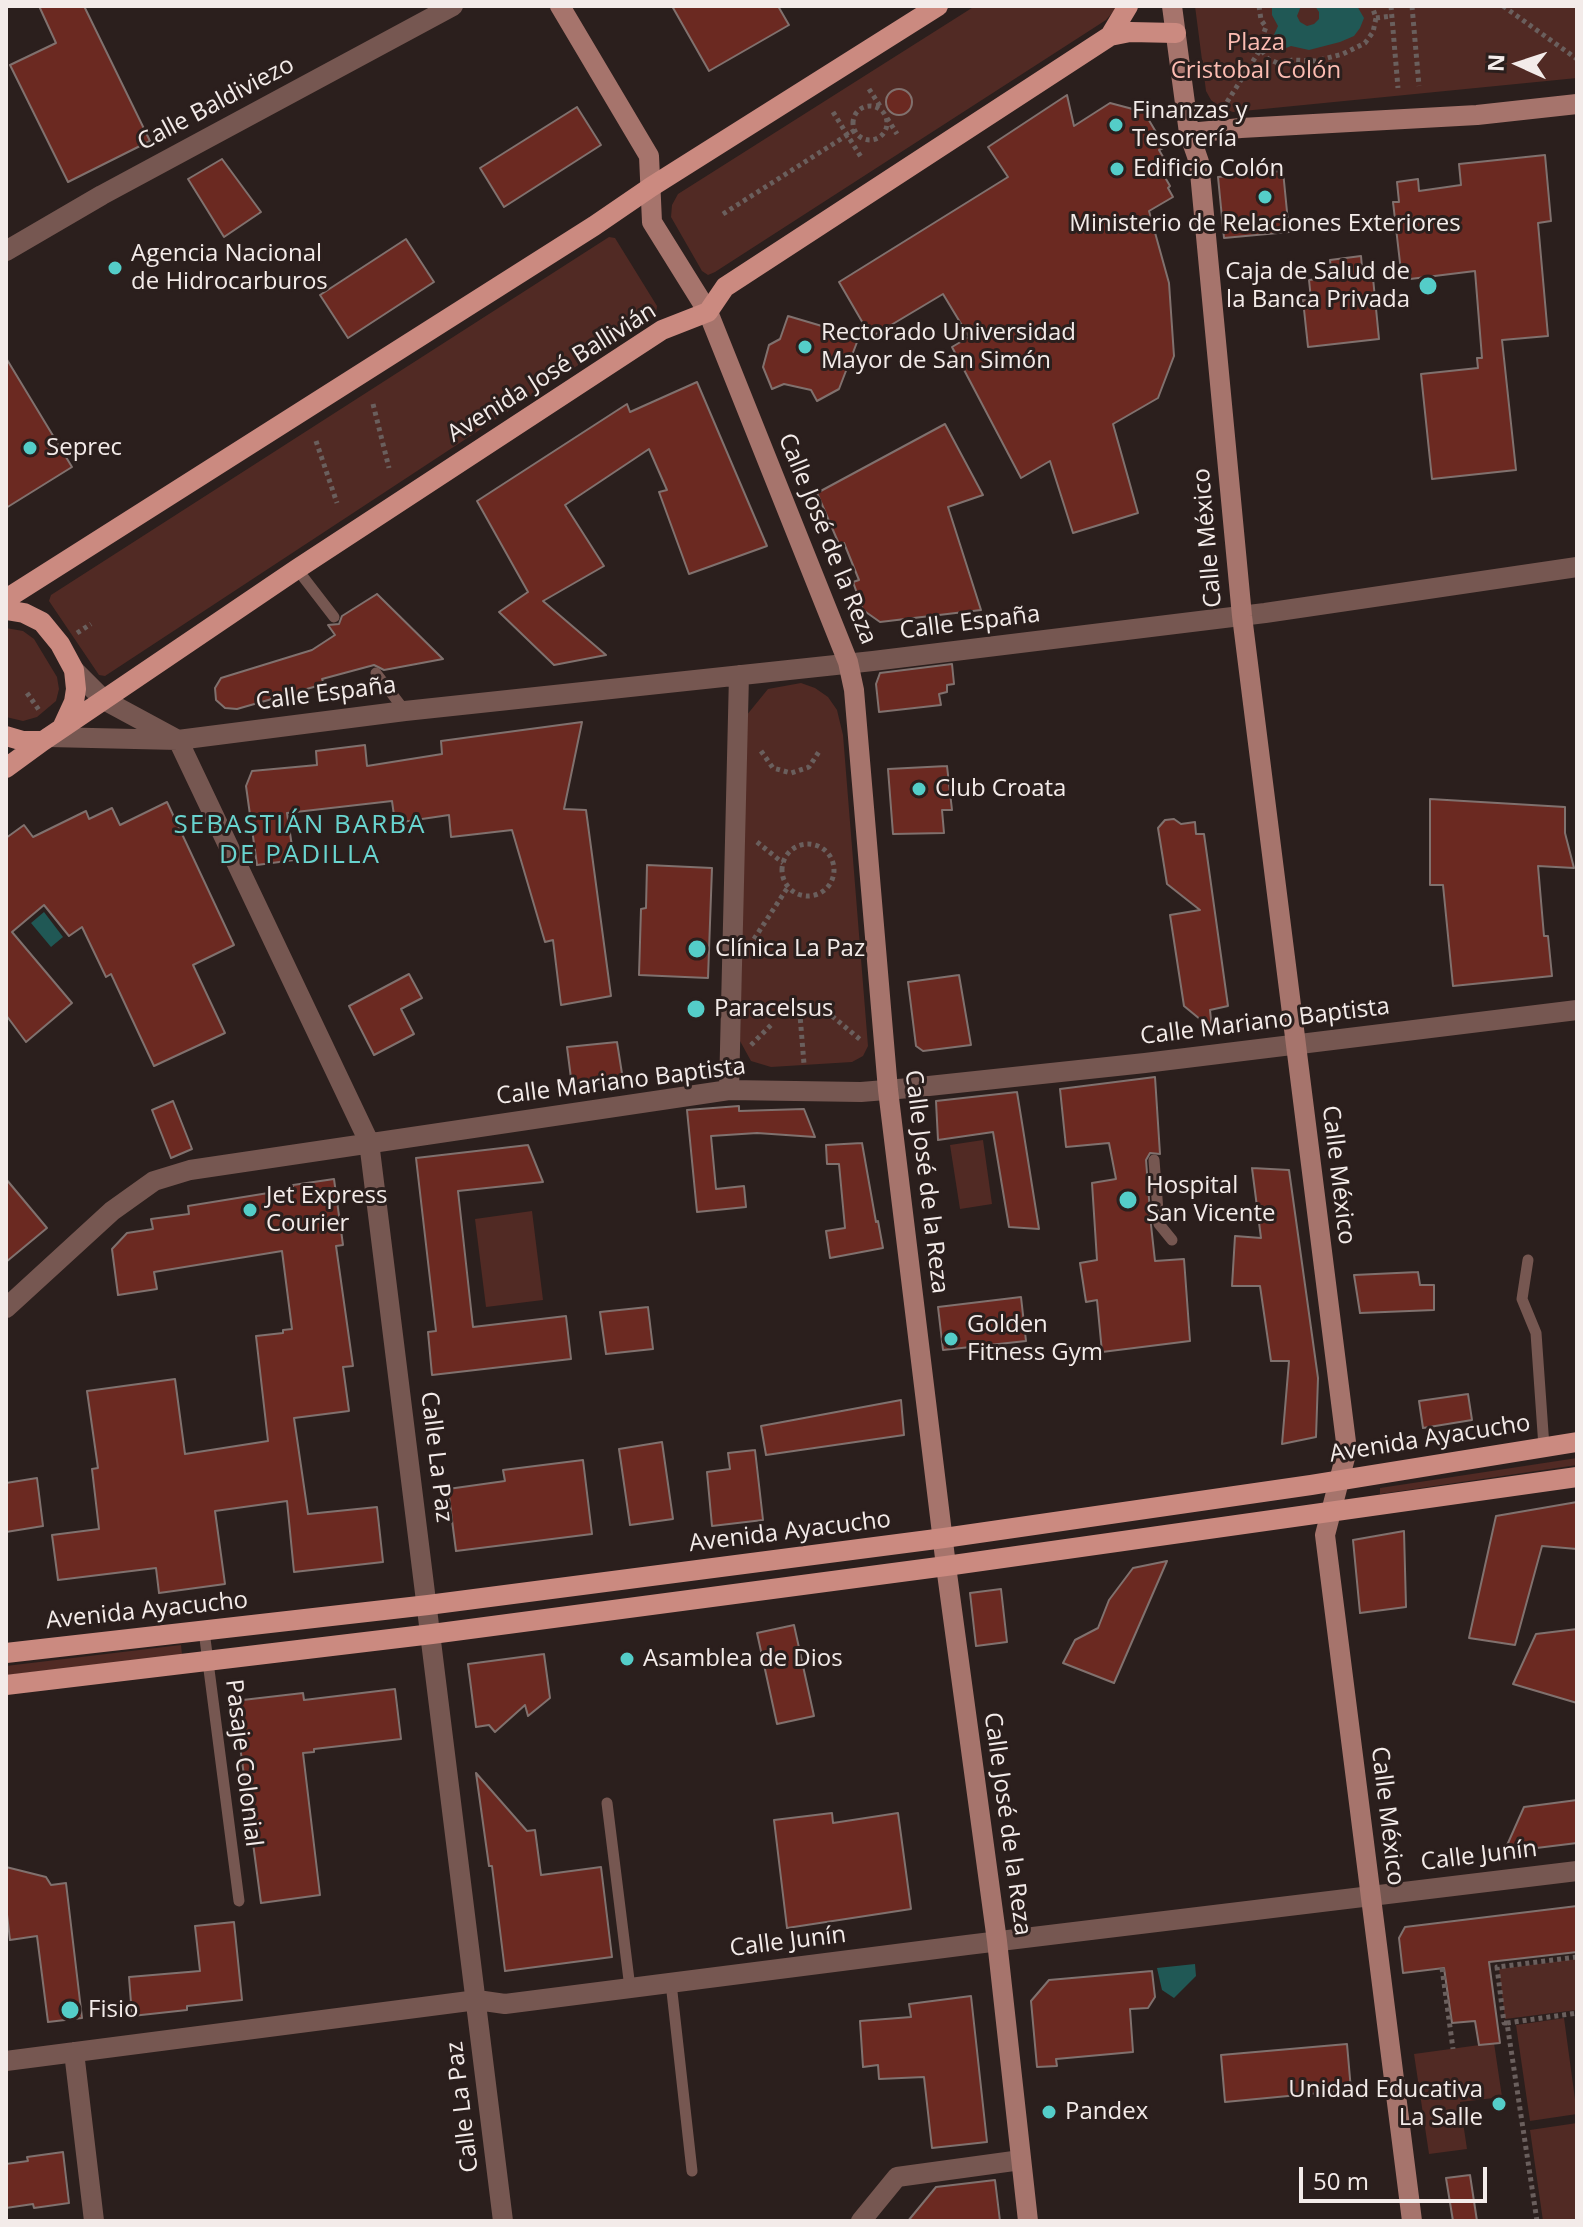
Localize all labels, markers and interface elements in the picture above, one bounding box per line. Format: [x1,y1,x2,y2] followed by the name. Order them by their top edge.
[1479,24,1559,104] north arrow
[1171,29,1341,85] park label: Plaza Cristobal Colón
[133,51,299,157] street label: Calle Baldiviezo
[1480,53,1510,72] text: N
[1132,97,1248,153] place label: Finanzas y Tesorería
[1107,116,1125,134] marker: Finanzas y Tesorería
[1133,155,1284,183] place label: Edificio Colón
[1108,160,1126,178] marker: Edificio Colón
[1256,188,1274,206] marker: Ministerio de Relaciones Exteriores
[1069,210,1461,238] place label: Ministerio de Relaciones Exteriores
[131,240,328,296] place label: Agencia Nacional de Hidrocarburos
[1225,258,1410,314] place label: Caja de Salud de la Banca Privada
[106,259,124,277] marker: Agencia Nacional de Hidrocarburos
[1417,275,1439,297] marker: Caja de Salud de la Banca Privada
[442,297,662,449] street label: Avenida José Ballivián
[821,319,1076,375] place label: Rectorado Universidad Mayor de San Simón
[796,338,814,356] marker: Rectorado Universidad Mayor de San Simón
[771,429,883,649] street label: Calle José de la Reza
[46,434,122,462] place label: Seprec
[21,439,39,457] marker: Seprec
[1188,467,1228,609] street label: Calle México
[898,600,1042,646] street label: Calle España
[254,671,398,717] street label: Calle España
[935,775,1066,803] place label: Club Croata
[910,780,928,798] marker: Club Croata
[173,810,427,872] district label: SEBASTIÁN BARBA DE PADILLA
[715,935,865,963] place label: Clínica La Paz
[686,938,708,960] marker: Clínica La Paz
[1139,992,1391,1052] street label: Calle Mariano Baptista
[714,995,834,1023] place label: Paracelsus
[685,998,707,1020] marker: Paracelsus
[495,1052,747,1112] street label: Calle Mariano Baptista
[898,1068,954,1296] street label: Calle José de la Reza
[1315,1104,1361,1246] street label: Calle México
[1146,1172,1276,1228] place label: Hospital San Vicente
[266,1182,387,1238] place label: Jet Express Courier
[1117,1189,1139,1211] marker: Hospital San Vicente
[241,1201,259,1219] marker: Jet Express Courier
[967,1311,1103,1367] place label: Golden Fitness Gym
[942,1330,960,1348] marker: Golden Fitness Gym
[414,1390,458,1524] street label: Calle La Paz
[1327,1409,1533,1469] street label: Avenida Ayacucho
[687,1505,893,1559] street label: Avenida Ayacucho
[45,1586,249,1636] street label: Avenida Ayacucho
[643,1645,843,1673] place label: Asamblea de Dios
[618,1650,636,1668] marker: Asamblea de Dios
[218,1678,268,1848] street label: Pasaje Colonial
[977,1710,1037,1938] street label: Calle José de la Reza
[1364,1745,1410,1887] street label: Calle México
[1419,1835,1539,1877] street label: Calle Junín
[728,1921,848,1963] street label: Calle Junín
[88,1996,138,2024] place label: Fisio
[59,1999,81,2021] marker: Fisio
[441,2040,485,2174] street label: Calle La Paz
[1288,2076,1483,2132] place label: Unidad Educativa La Salle
[1490,2095,1508,2113] marker: Unidad Educativa La Salle
[1065,2098,1148,2126] place label: Pandex
[1040,2103,1058,2121] marker: Pandex
[1303,2151,1491,2201] scale bar
[1313,2164,1369,2197] text: 50 m

